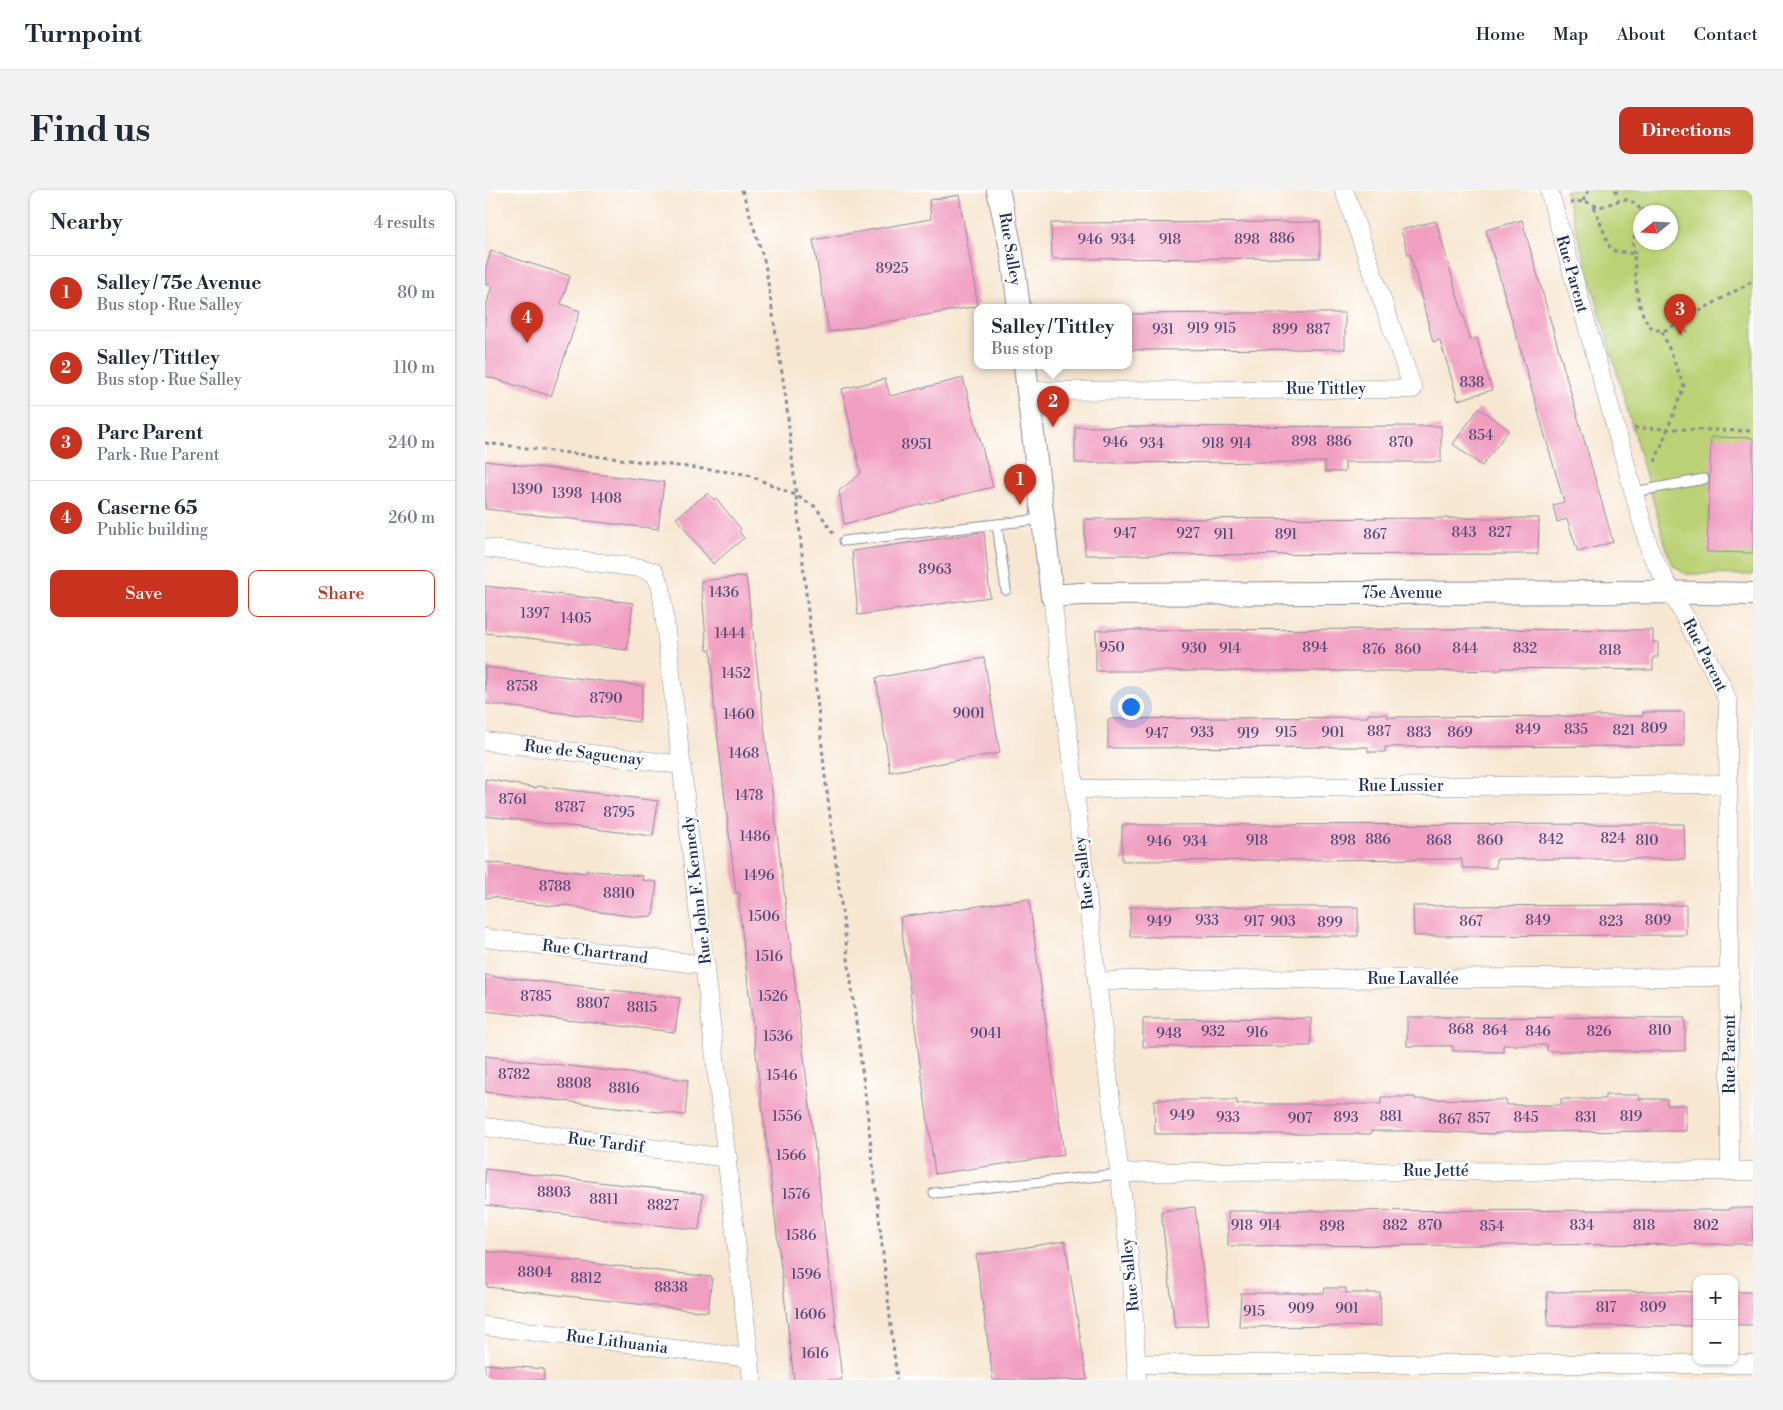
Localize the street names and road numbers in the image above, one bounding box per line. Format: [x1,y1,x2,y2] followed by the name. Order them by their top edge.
[994,211,1026,287] street label: Rue Salley
[1551,233,1593,315] street label: Rue Parent
[1286,379,1366,399] street label: Rue Tittley
[1362,583,1442,603] street label: 75e Avenue
[1678,615,1732,695] street label: Rue Parent
[523,736,645,770] street label: Rue de Saguenay
[1358,776,1444,796] street label: Rue Lussier
[678,814,716,966] street label: Rue John F. Kennedy
[1070,835,1098,911] street label: Rue Salley
[541,936,649,968] street label: Rue Chartrand
[1367,969,1459,989] street label: Rue Lavallée
[1720,1014,1740,1094] street label: Rue Parent
[567,1128,647,1158] street label: Rue Tardif
[1403,1161,1469,1181] street label: Rue Jetté
[1116,1237,1144,1313] street label: Rue Salley
[565,1326,670,1358] street label: Rue Lithuania

